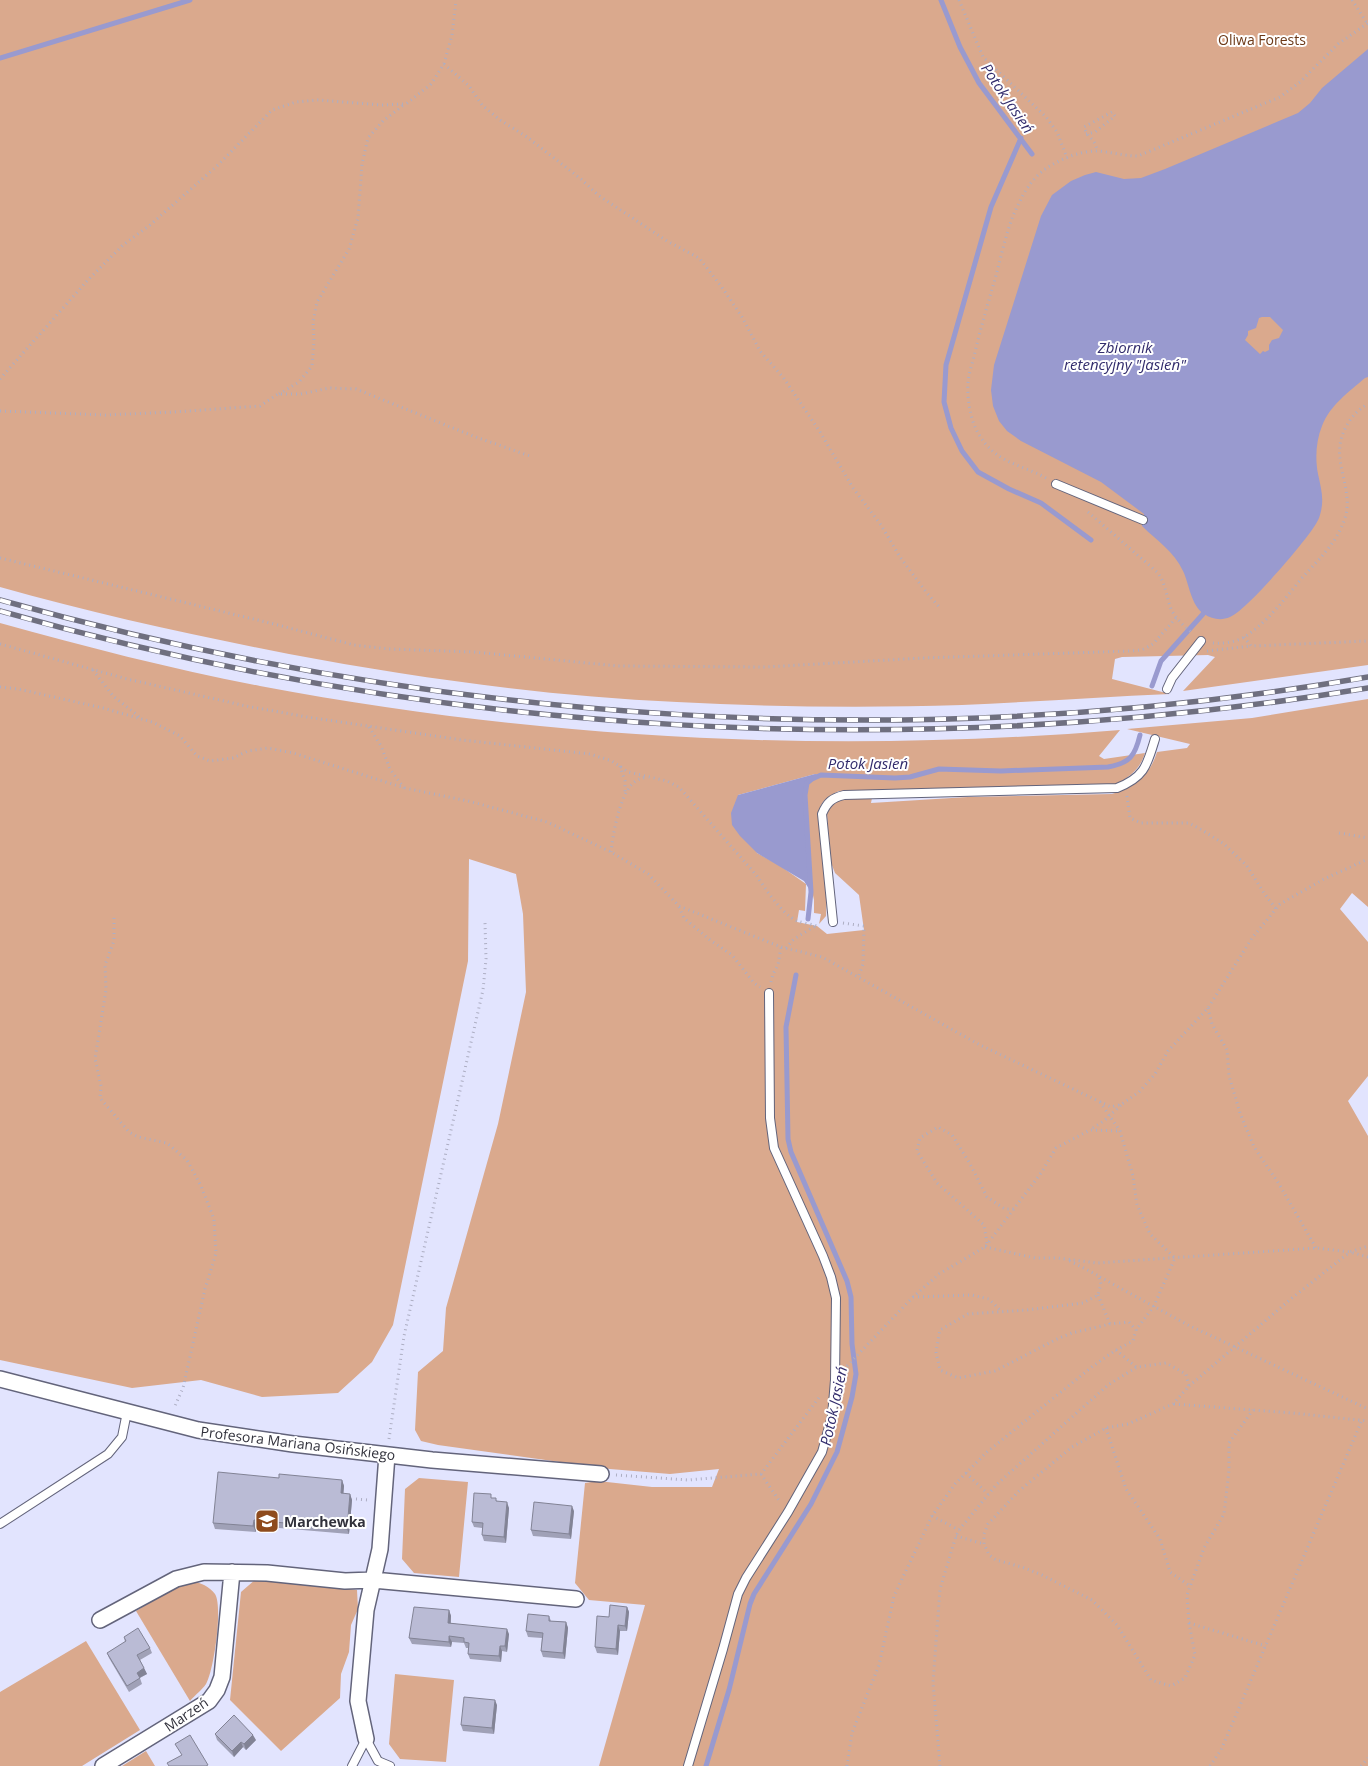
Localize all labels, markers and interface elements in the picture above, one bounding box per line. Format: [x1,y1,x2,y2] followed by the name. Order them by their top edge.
[1218,30,1306,49] park label: Oliwa Forests
[977,59,1039,137] water label: Potok Jasień
[1064,337,1187,374] water label: Zbiornik retencyjny "Jasień"
[828,753,908,773] water label: Potok Jasień
[815,1365,851,1447] water label: Potok Jasień
[200,1422,396,1464] street label: Profesora Mariana Osińskiego
[254,1508,280,1534] school or university icon: Marchewka
[284,1512,366,1531] place label: Marchewka
[160,1692,212,1736] street label: Marzeń

